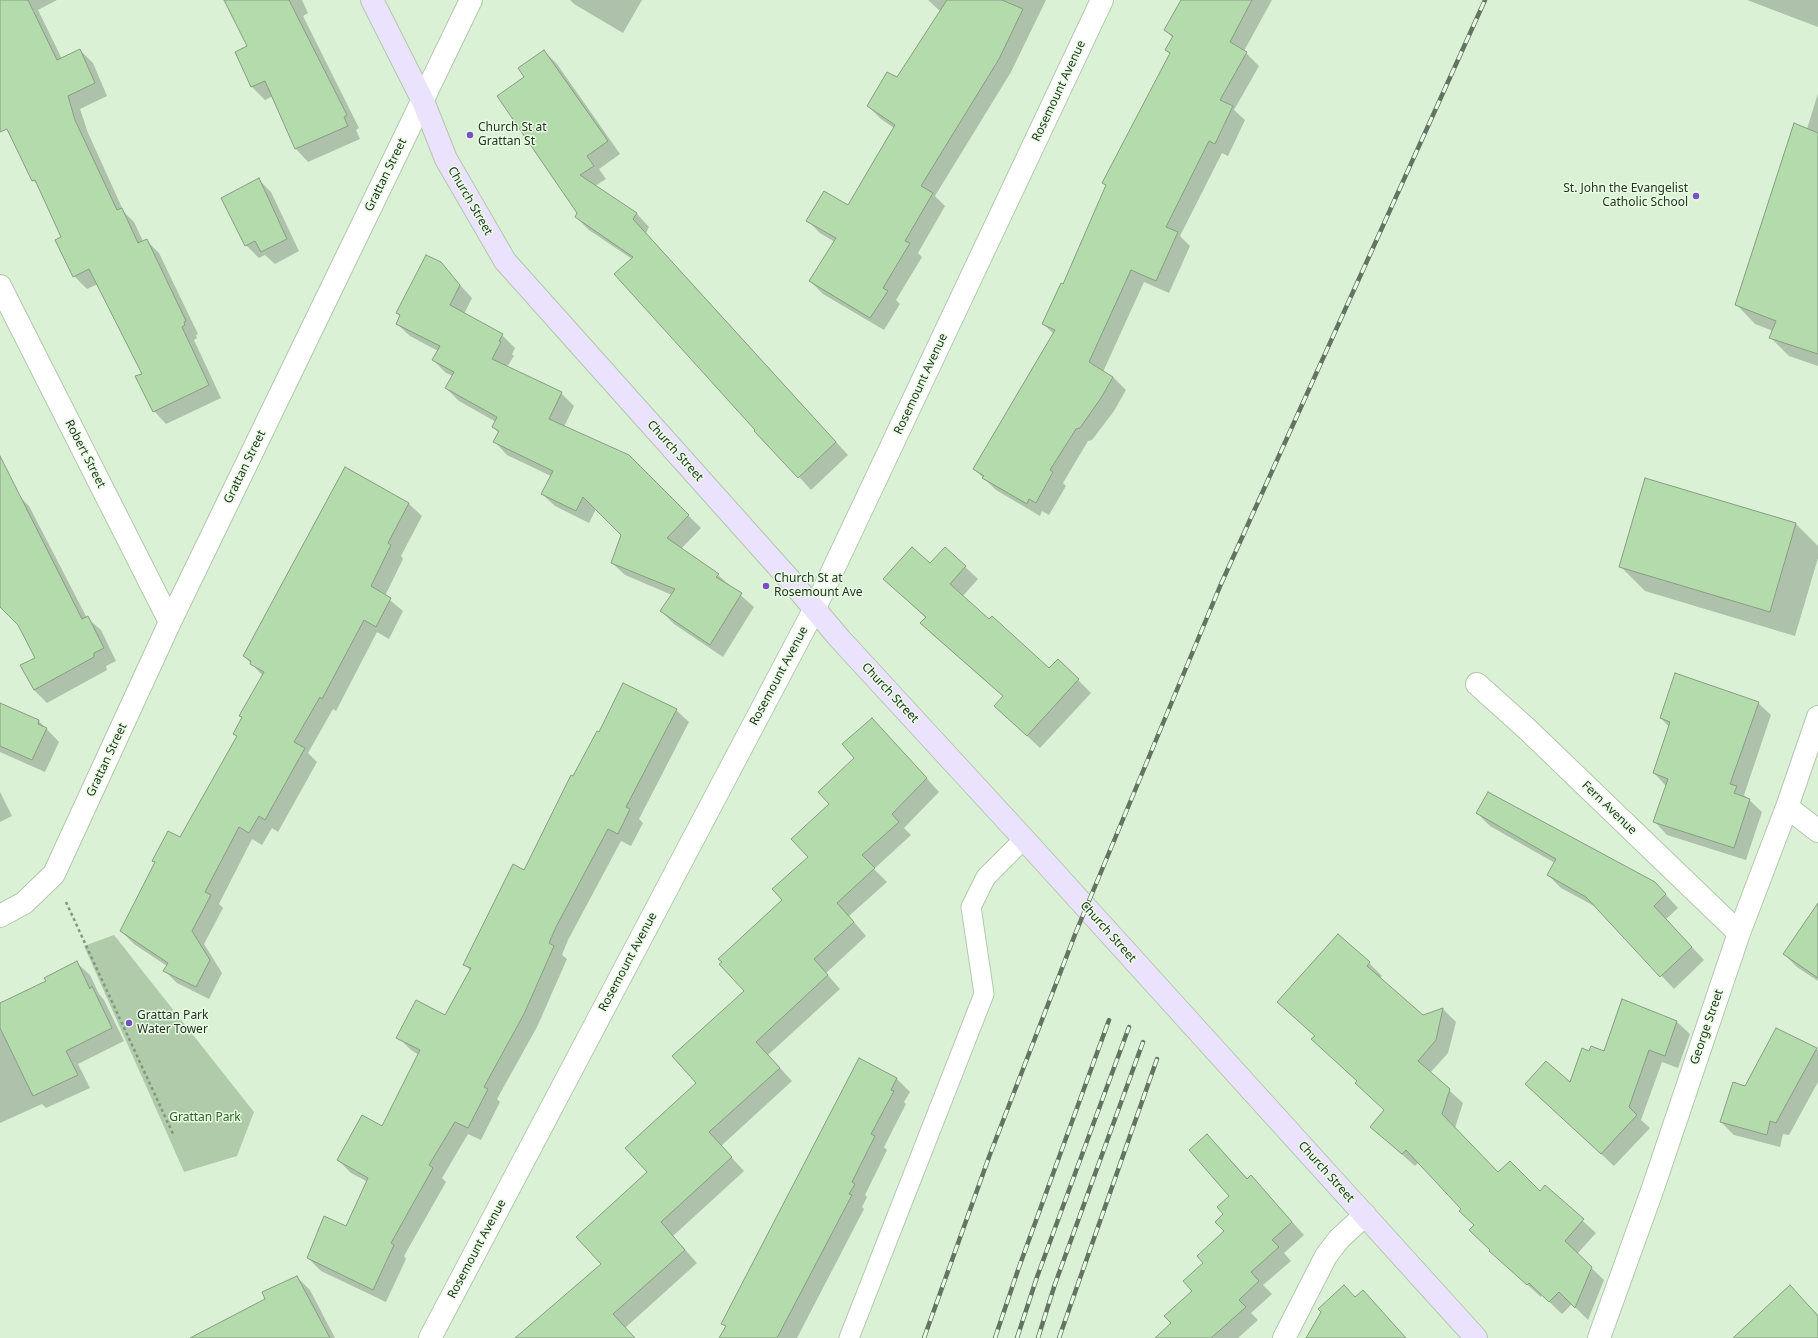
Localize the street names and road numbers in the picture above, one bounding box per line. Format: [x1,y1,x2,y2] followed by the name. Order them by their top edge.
[1029,38,1089,144] street label: Rosemount Avenue
[362,136,410,214] street label: Grattan Street
[445,164,495,238] street label: Church Street
[891,331,951,437] street label: Rosemount Avenue
[62,417,108,491] street label: Robert Street
[644,418,706,484] street label: Church Street
[221,428,269,506] street label: Grattan Street
[747,624,811,728] street label: Rosemount Avenue
[859,660,921,726] street label: Church Street
[84,721,130,799] street label: Grattan Street
[1579,778,1639,838] street label: Fern Avenue
[1077,899,1139,965] street label: Church Street
[596,910,660,1014] street label: Rosemount Avenue
[1687,988,1727,1066] street label: George Street
[1295,1139,1357,1205] street label: Church Street
[445,1197,509,1301] street label: Rosemount Avenue

